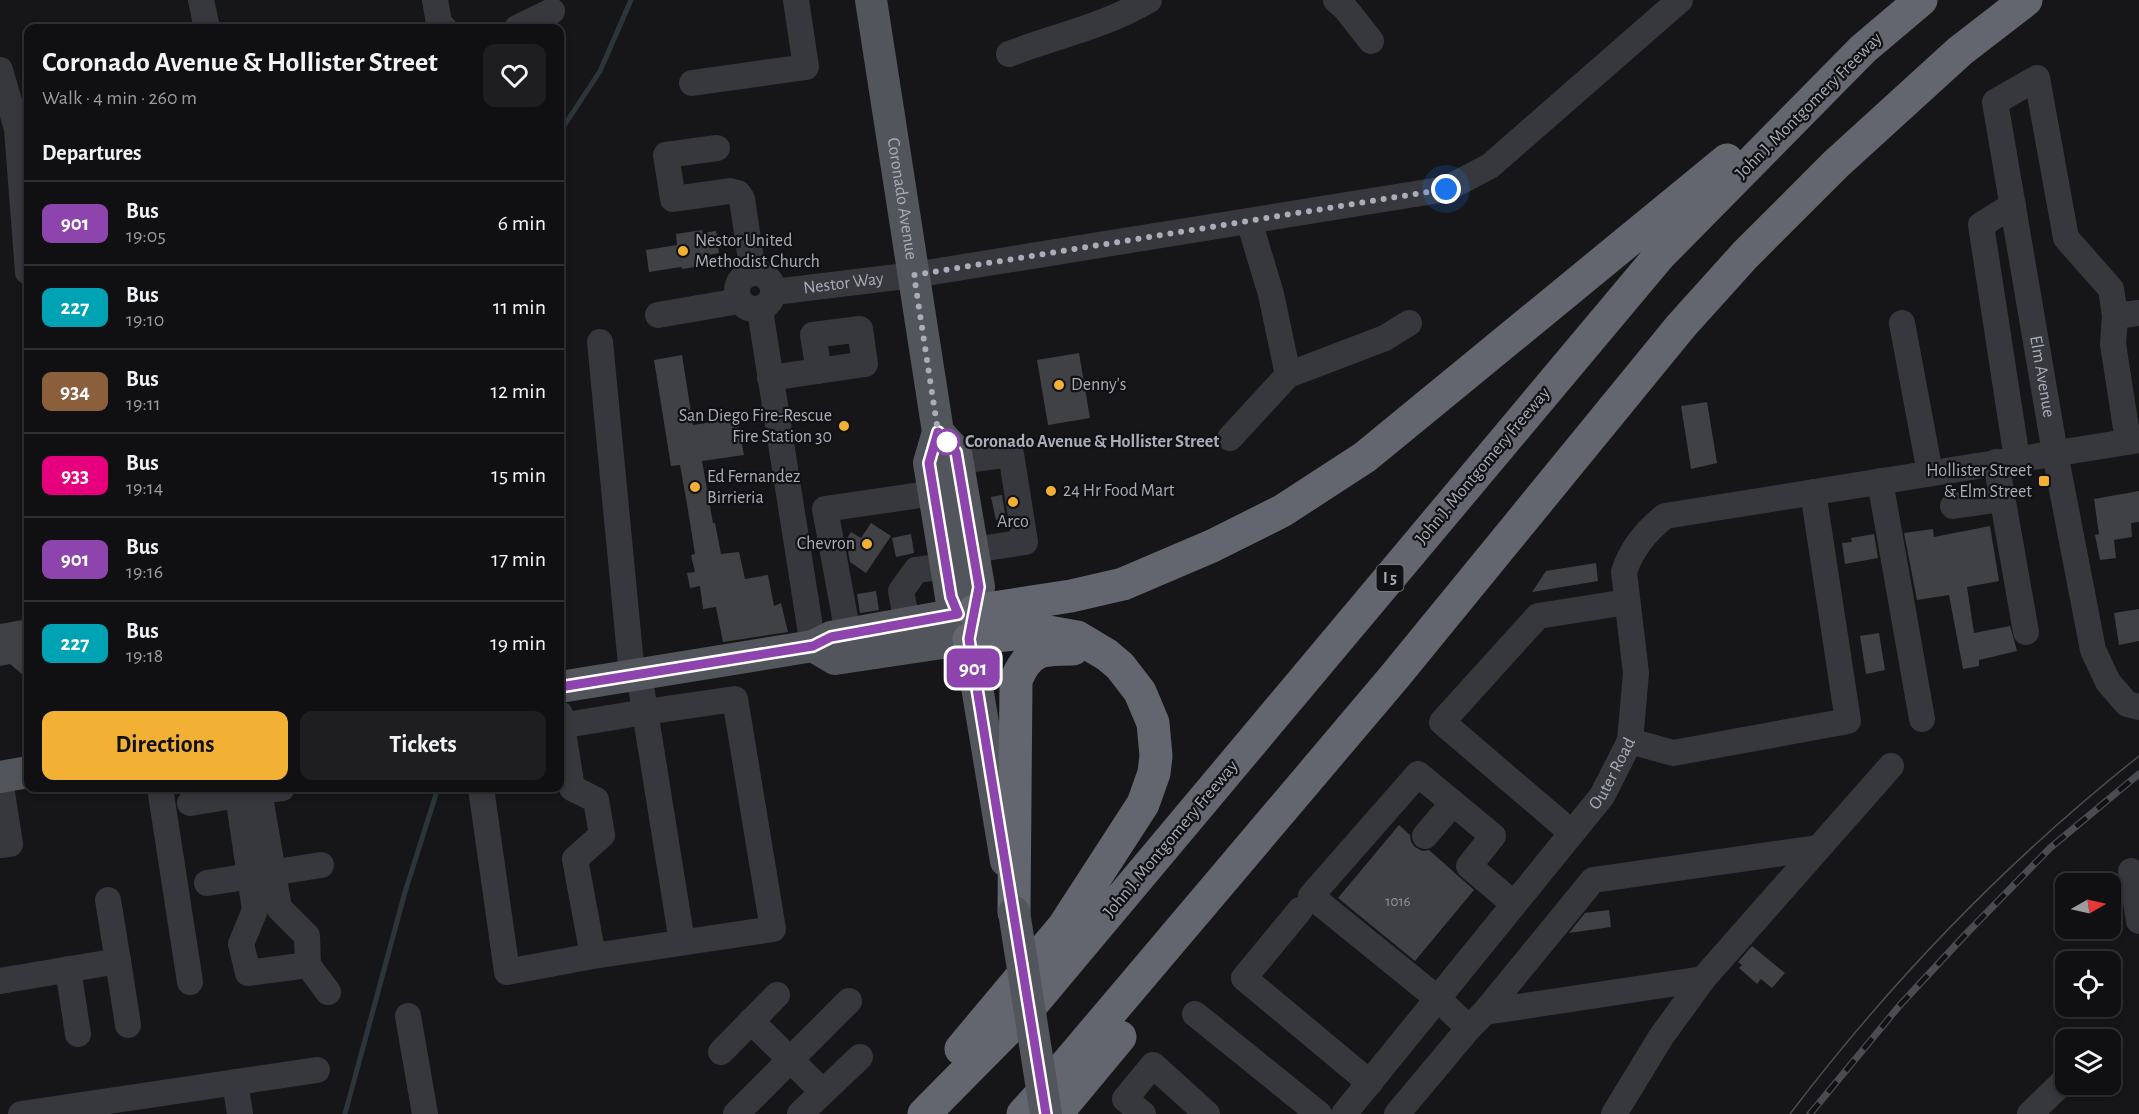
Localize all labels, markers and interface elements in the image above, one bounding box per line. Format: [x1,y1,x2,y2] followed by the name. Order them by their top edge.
[1732,29,1886,183] street label: John J. Montgomery Freeway
[483,44,546,107] button: heart
[42,49,438,77] text: Coronado Avenue & Hollister Street
[42,88,197,108] text: Walk · 4 min · 260 m
[883,136,920,261] street label: Coronado Avenue
[42,142,142,164] text: Departures
[1431,174,1461,204] your location
[126,200,159,222] text: Bus
[498,212,546,234] text: 6 min
[61,213,89,234] text: 901
[126,226,166,246] text: 19:05
[695,232,820,271] place label: Nestor United Methodist Church
[676,244,690,258] marker: Nestor United Methodist Church
[802,270,885,297] street label: Nestor Way
[126,284,159,306] text: Bus
[493,296,546,318] text: 11 min
[61,297,89,318] text: 227
[126,310,164,330] text: 19:10
[2026,334,2058,419] street label: Elm Avenue
[126,368,159,390] text: Bus
[1071,376,1126,394] place label: Denny's
[1052,378,1066,392] marker: Denny's
[491,380,546,402] text: 12 min
[60,381,90,402] text: 934
[1412,384,1554,548] street label: John J. Montgomery Freeway
[126,394,161,414] text: 19:11
[679,407,832,446] place label: San Diego Fire-Rescue Fire Station 30
[837,419,851,433] marker: San Diego Fire-Rescue Fire Station 30
[934,429,960,455] marker: Coronado Avenue & Hollister Street
[965,433,1219,451] place label: Coronado Avenue & Hollister Street
[126,452,159,474] text: Bus
[1926,462,2032,501] place label: Hollister Street & Elm Street
[491,464,546,486] text: 15 min
[61,465,89,486] text: 933
[707,468,801,507] place label: Ed Fernandez Birrieria
[2037,474,2051,488] marker: Hollister Street & Elm Street
[126,478,163,498] text: 19:14
[688,480,702,494] marker: Ed Fernandez Birrieria
[1063,482,1175,500] place label: 24 Hr Food Mart
[1044,484,1058,498] marker: 24 Hr Food Mart
[1006,495,1020,509] marker: Arco
[997,513,1029,531] place label: Arco
[797,535,855,553] place label: Chevron
[126,536,159,558] text: Bus
[860,537,874,551] marker: Chevron
[491,548,546,570] text: 17 min
[61,549,89,570] text: 901
[126,562,163,582] text: 19:16
[1376,565,1404,591] road number: I 5
[126,620,159,642] text: Bus
[490,632,546,654] text: 19 min
[61,633,89,654] text: 227
[126,646,163,666] text: 19:18
[938,648,1008,688] line badge: 901
[959,658,987,679] text: 901
[42,711,288,780] button: Directions
[300,711,546,780] button: Tickets
[1586,735,1639,813] street label: Outer Road
[1100,757,1242,921] street label: John J. Montgomery Freeway
[2055,873,2121,939] north arrow
[2055,873,2121,1095] map controls
[1385,894,1411,909] house number: 1016
[2055,951,2121,1017] button: locate
[2055,1029,2121,1095] button: layers

